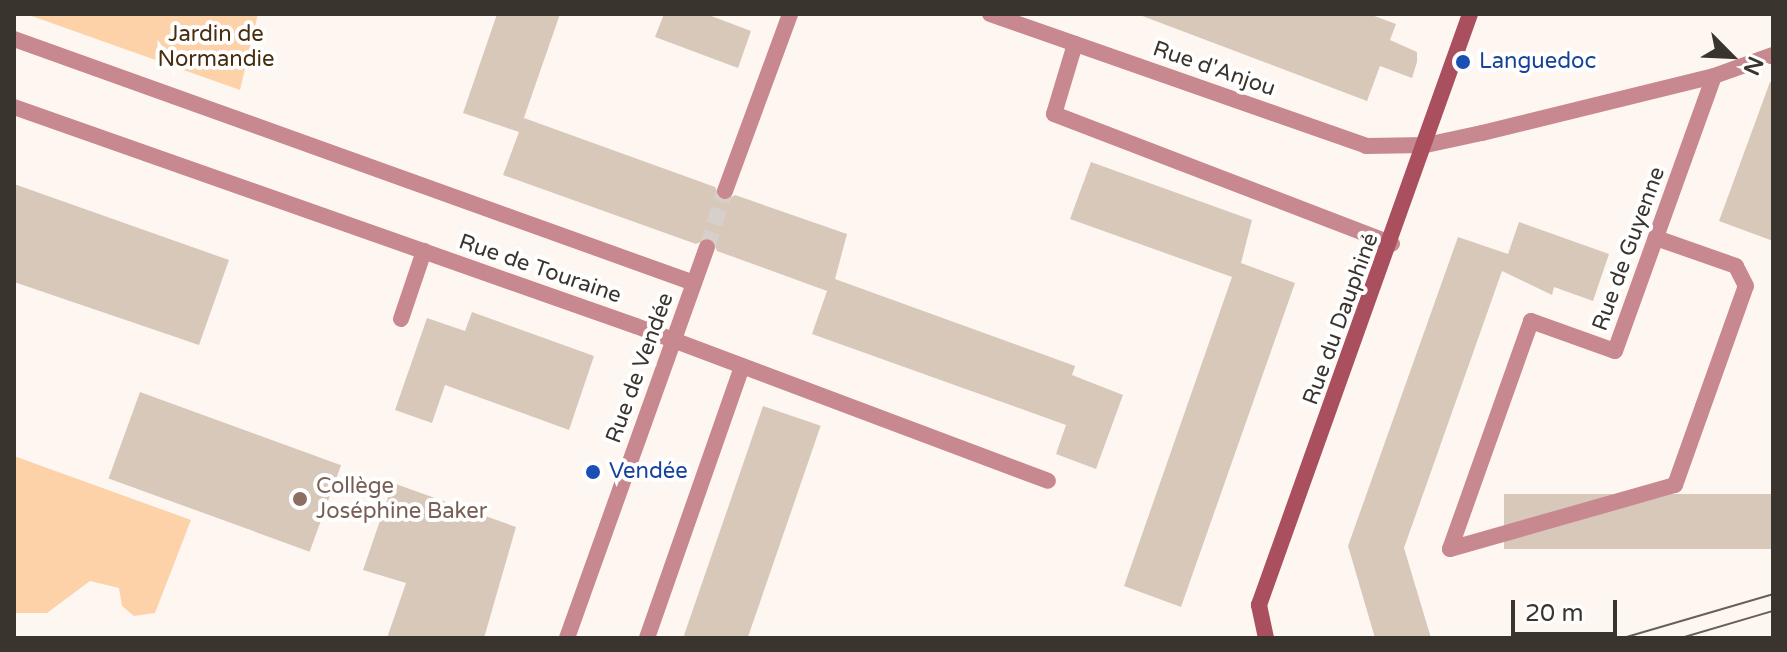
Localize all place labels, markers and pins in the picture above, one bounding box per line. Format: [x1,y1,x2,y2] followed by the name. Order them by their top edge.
[1479,49,1596,75] place label: Languedoc
[1454,53,1472,71] marker: Languedoc
[609,459,688,485] place label: Vendée
[584,463,602,481] marker: Vendée
[316,473,487,524] place label: Collège Joséphine Baker
[291,490,309,508] marker: Collège Joséphine Baker

